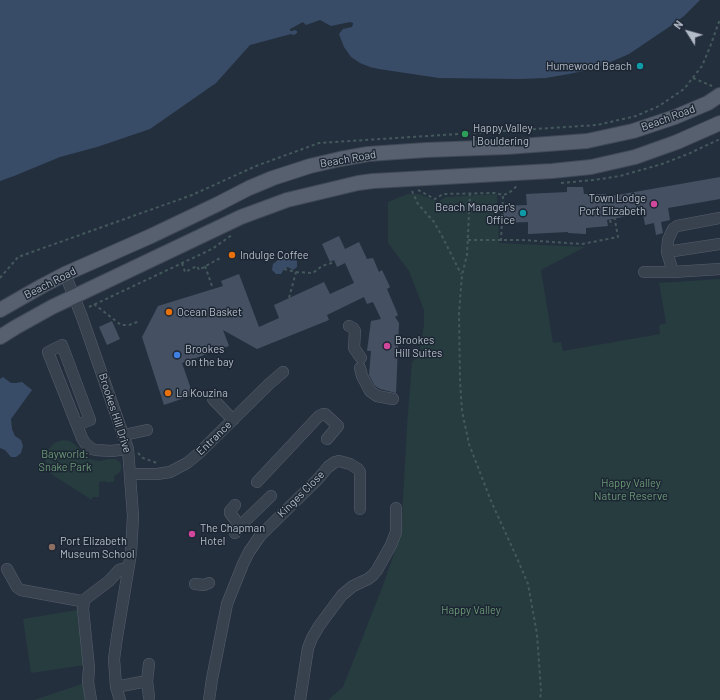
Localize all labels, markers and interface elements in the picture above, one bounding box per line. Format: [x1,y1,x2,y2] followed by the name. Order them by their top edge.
[668,12,708,52] north arrow
[671,18,685,31] text: N
[546,59,632,73] place label: Humewood Beach
[635,61,645,71] marker: Humewood Beach
[639,102,697,134] street label: Beach Road
[473,121,533,147] place label: Happy Valley | Bouldering
[460,129,470,139] marker: Happy Valley | Bouldering
[319,148,377,170] street label: Beach Road
[579,191,646,217] place label: Town Lodge Port Elizabeth
[649,199,659,209] marker: Town Lodge Port Elizabeth
[435,200,515,226] place label: Beach Manager's Office
[518,208,528,218] marker: Beach Manager's Office
[240,248,309,262] place label: Indulge Coffee
[227,250,237,260] marker: Indulge Coffee
[22,264,78,302] street label: Beach Road
[177,305,242,319] place label: Ocean Basket
[164,307,174,317] marker: Ocean Basket
[395,333,442,359] place label: Brookes Hill Suites
[382,341,392,351] marker: Brookes Hill Suites
[185,342,234,368] place label: Brookes on the bay
[172,350,182,360] marker: Brookes on the bay
[96,371,134,455] street label: Brookes Hill Drive
[176,386,228,400] place label: La Kouzina
[163,388,173,398] marker: La Kouzina
[194,418,234,458] street label: Entrance
[39,447,91,473] park label: Bayworld: Snake Park
[275,468,327,520] street label: Kinges Close
[594,476,668,502] park label: Happy Valley Nature Reserve
[200,521,265,547] place label: The Chapman Hotel
[187,529,197,539] marker: The Chapman Hotel
[60,534,135,560] place label: Port Elizabeth Museum School
[47,542,57,552] marker: Port Elizabeth Museum School
[441,603,501,617] park label: Happy Valley

